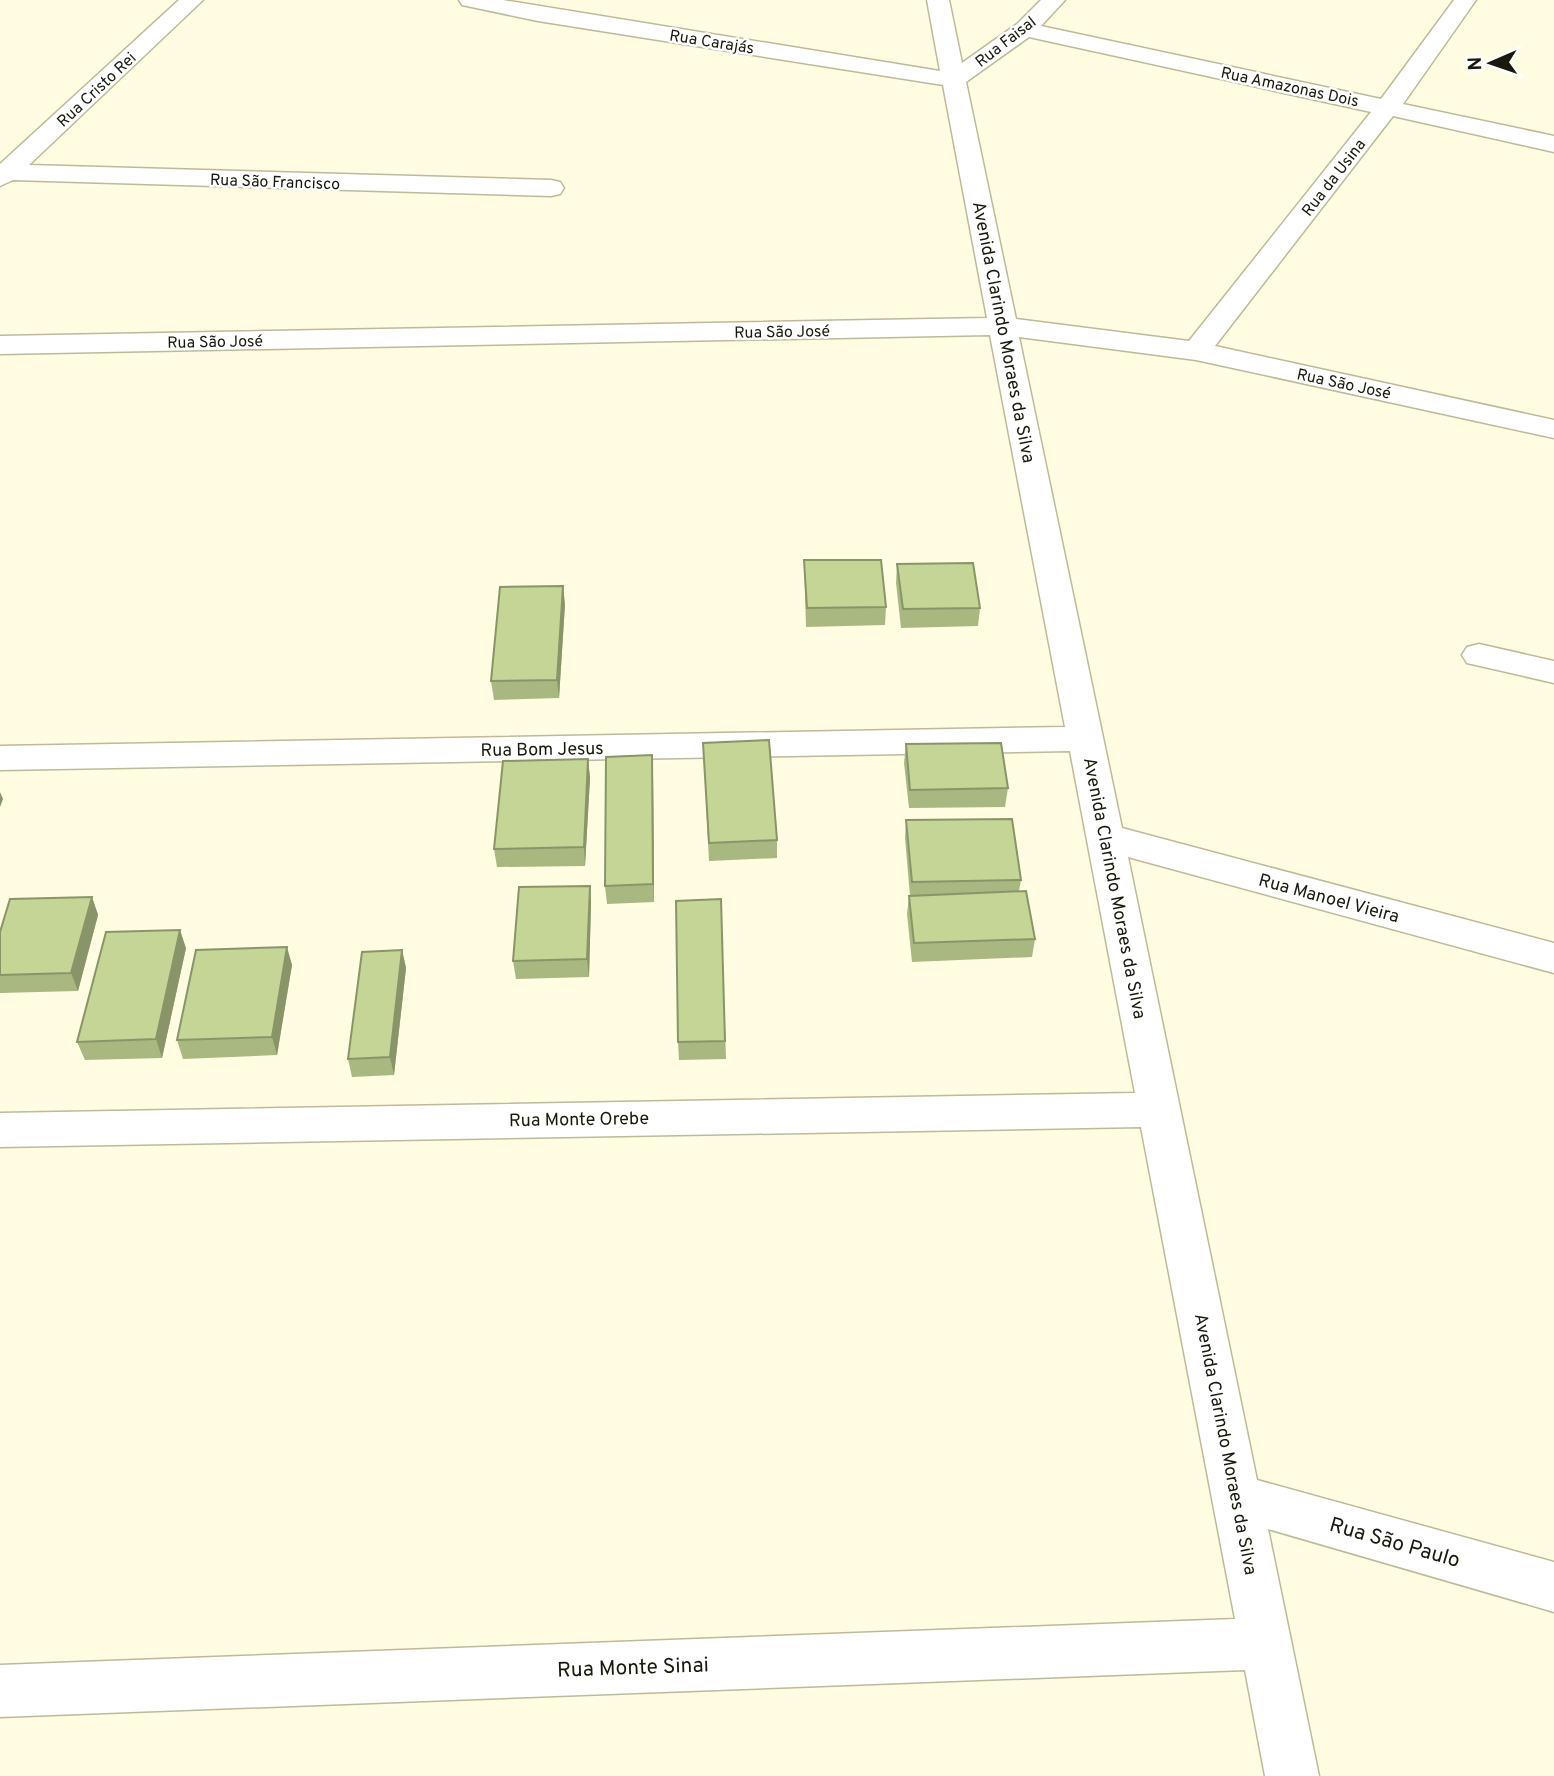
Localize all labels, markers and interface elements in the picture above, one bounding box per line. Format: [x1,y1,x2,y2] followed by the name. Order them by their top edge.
[972,13,1041,73] street label: Rua Faisal
[668,26,755,60] street label: Rua Carajás
[1456,28,1526,98] north arrow
[54,49,141,132] street label: Rua Cristo Rei
[1464,56,1488,71] text: N
[1219,64,1361,112] street label: Rua Amazonas Dois
[1298,135,1371,221] street label: Rua da Usina
[209,171,341,195] street label: Rua São Francisco
[966,199,1039,465] street label: Avenida Clarindo Moraes da Silva
[734,322,830,344] street label: Rua São José
[167,332,263,354] street label: Rua São José
[1295,365,1393,405] street label: Rua São José
[480,738,604,763] street label: Rua Bom Jesus
[1077,755,1150,1021] street label: Avenida Clarindo Moraes da Silva
[1256,870,1401,929] street label: Rua Manoel Vieira
[509,1108,649,1133] street label: Rua Monte Orebe
[1188,1311,1261,1577] street label: Avenida Clarindo Moraes da Silva
[1326,1512,1463,1575] street label: Rua São Paulo
[557,1652,709,1685] street label: Rua Monte Sinai

